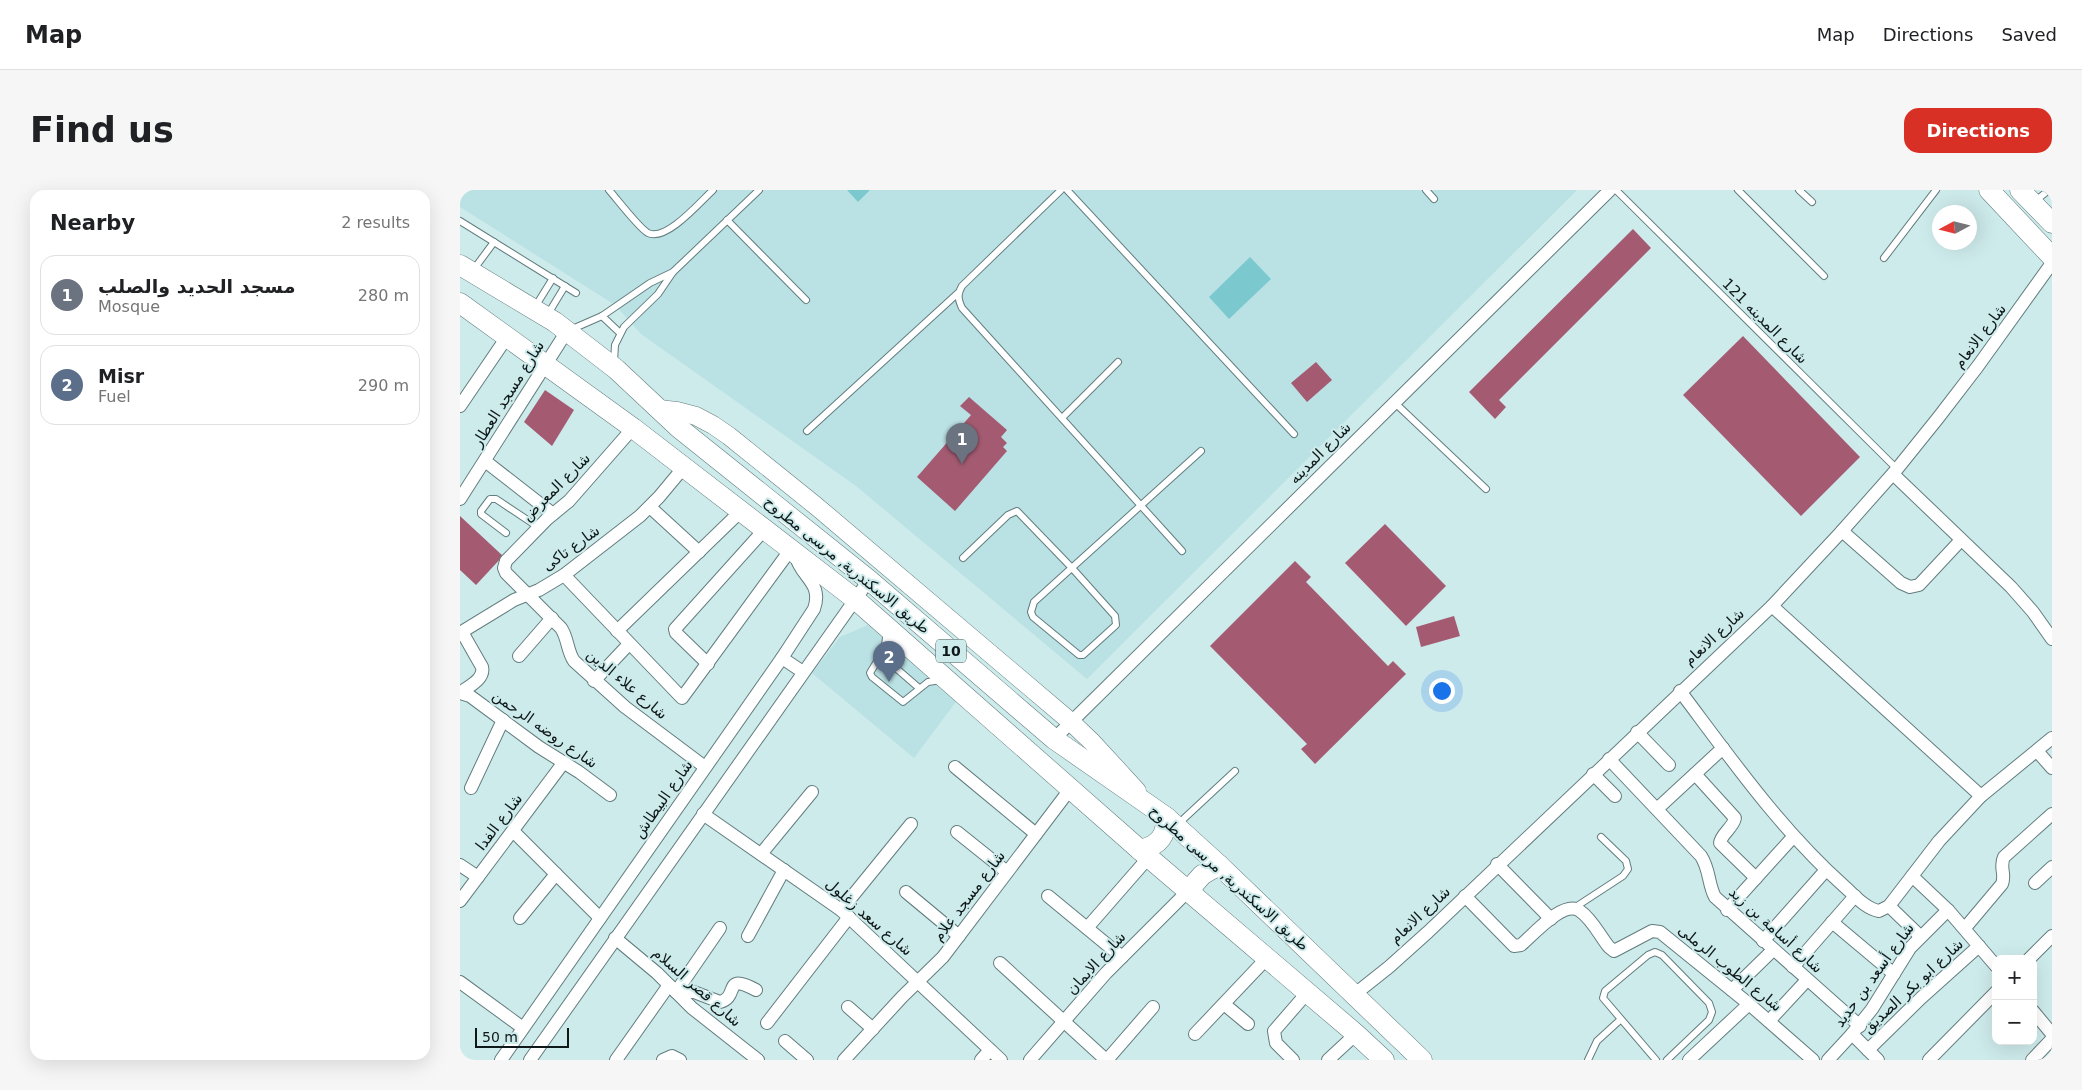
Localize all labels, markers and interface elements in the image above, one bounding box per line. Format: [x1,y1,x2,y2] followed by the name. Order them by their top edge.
[25,21,82,49] text: Map
[1817,24,1855,45] text: Map
[1883,24,1973,45] text: Directions
[2001,24,2057,45] text: Saved
[1904,108,2052,153] button: Directions
[30,110,174,150] text: Find us
[1932,205,1977,250] north arrow
[50,211,135,235] text: Nearby
[341,213,410,232] text: 2 results
[1718,274,1812,368] street label: شارع المدينه 121
[98,275,295,297] text: مسجد الحديد والصلب
[61,286,73,305] text: 1
[358,286,409,305] text: 280 m
[98,297,160,316] text: Mosque
[1950,300,2010,372] street label: شارع الانعام
[468,338,548,451] street label: شارع مسجد العطار
[98,365,144,387] text: Misr
[61,376,73,395] text: 2
[358,376,409,395] text: 290 m
[98,387,131,406] text: Fuel
[1285,418,1355,488] street label: شارع المدينه
[946,423,978,464] pin: 1
[518,449,594,525] street label: شارع المعرض
[760,492,934,638] street label: طريق الاسكندرية, مرسى مطروح
[539,521,603,575] street label: شارع تاكى
[1680,604,1748,670] street label: شارع الانعام
[936,640,966,662] road number: 10
[873,641,905,682] pin: 2
[583,645,671,723] street label: شارع علاء الدين
[1429,678,1455,704] your location
[489,686,601,772] street label: شارع روضه الرحمن
[630,757,696,841] street label: شارع البيطاش
[472,790,526,854] street label: شارع الفدا
[1146,802,1312,954] street label: طريق الاسكندرية, مرسى مطروح
[929,847,1009,945] street label: شارع مسجد علام
[822,874,916,960] street label: شارع سعد زغلول
[1386,882,1454,948] street label: شارع الانعام
[1725,882,1827,977] street label: شارع أسامة بن زيد
[1829,919,1918,1031] street label: شارع أسعد بن حديد
[1674,921,1786,1015] street label: شارع الطوب الرملى
[1062,928,1130,998] street label: شارع الايمان
[1859,935,1967,1037] street label: شارع ابو بكر الصديق
[649,944,745,1030] street label: شارع قصر السلام
[1992,955,2037,1045] map controls
[1992,955,2037,1000] button: +
[1992,1000,2037,1045] button: −
[475,1025,569,1048] scale bar
[482,1029,518,1045] text: 50 m

